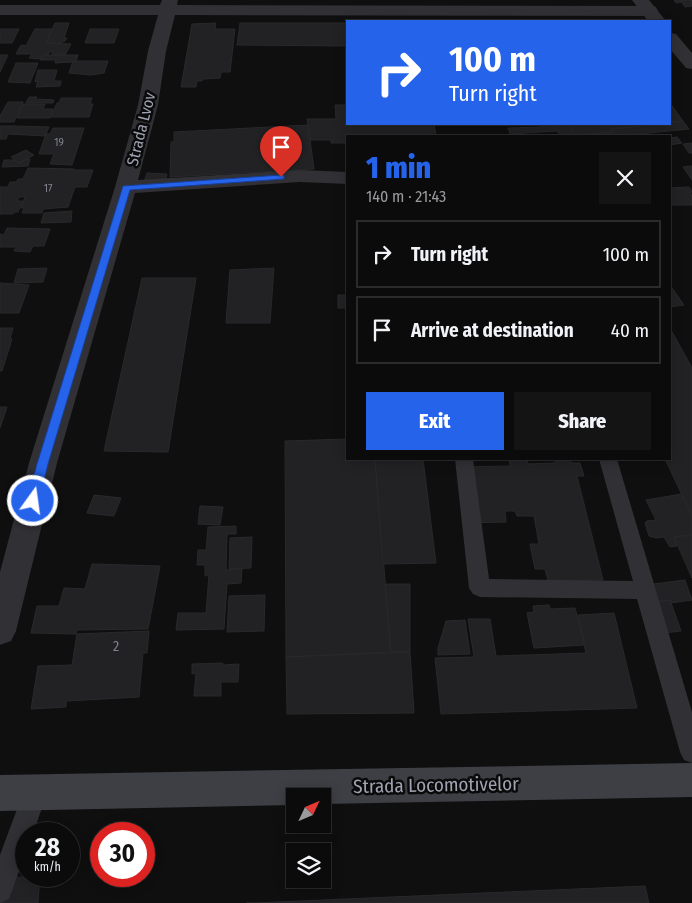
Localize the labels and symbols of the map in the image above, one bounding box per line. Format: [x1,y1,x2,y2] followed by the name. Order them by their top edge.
[123,90,159,168] street label: Strada Lvov
[260,126,302,177] pin
[54,136,64,149] house number: 19
[44,182,53,195] house number: 17
[6,474,58,526] position arrow
[113,638,119,655] house number: 2
[353,772,519,798] street label: Strada Locomotivelor
[286,788,331,832] north arrow
[90,822,155,887] speed limit sign: 30

